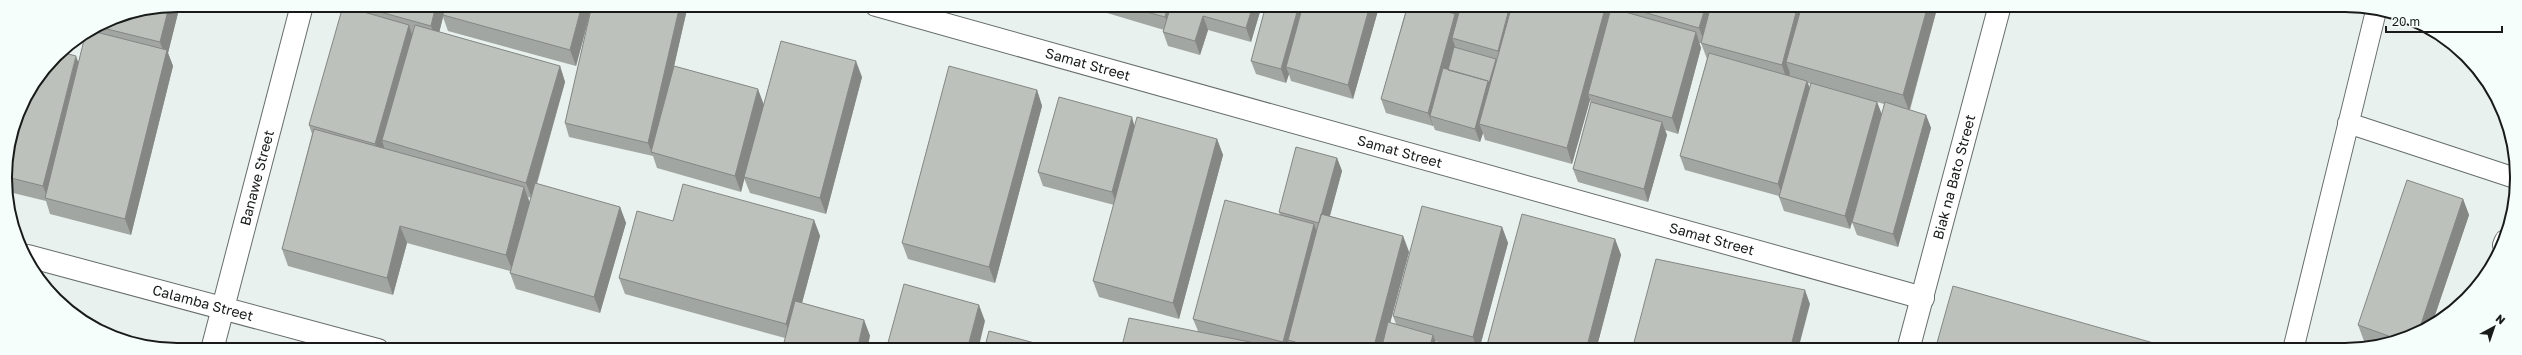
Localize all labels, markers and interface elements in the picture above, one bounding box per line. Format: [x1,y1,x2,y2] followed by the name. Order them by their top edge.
[2386,8,2502,34] scale bar
[2392,14,2420,29] text: 20 m
[1043,44,1132,84] street label: Samat Street
[1929,113,1978,241] street label: Biak na Bato Street
[236,128,277,227] street label: Banawe Street
[1356,131,1445,171] street label: Samat Street
[1668,218,1757,258] street label: Samat Street
[151,281,255,324] street label: Calamba Street
[2474,307,2514,347] north arrow
[2493,311,2508,327] text: N

